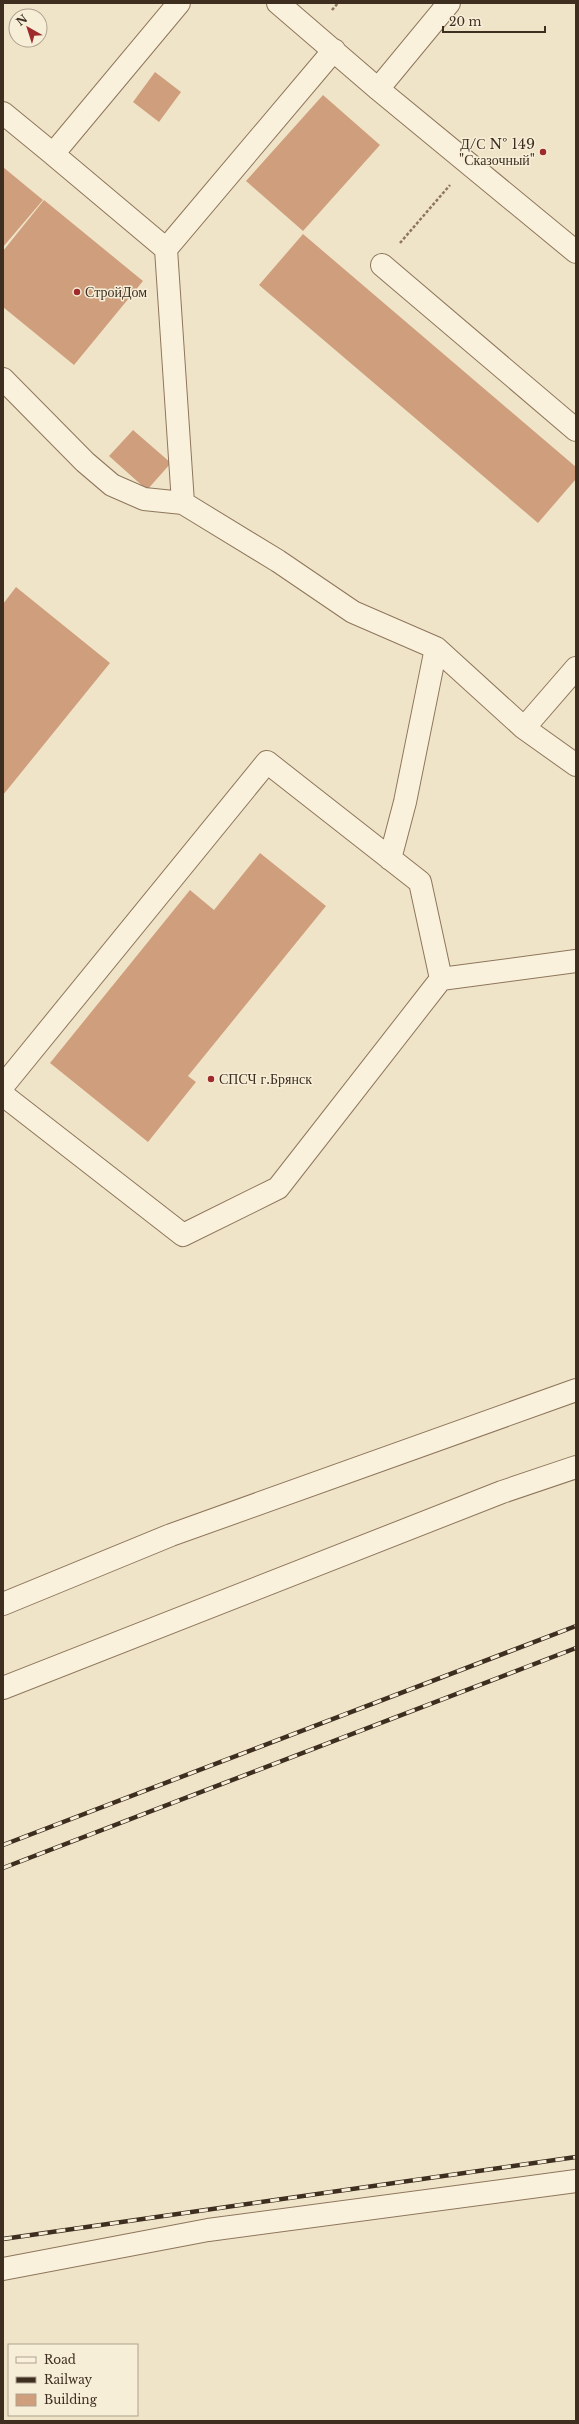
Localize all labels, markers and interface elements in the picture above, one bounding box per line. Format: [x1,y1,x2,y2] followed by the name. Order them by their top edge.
[8,8,48,48] north arrow
[443,8,545,34] scale bar
[13,11,31,29] text: N
[449,14,481,29] text: 20 m
[459,135,535,169] place label: Д/С № 149 "Сказочный"
[538,147,548,157] marker: Д/С № 149 "Сказочный"
[85,283,147,301] place label: СтройДом
[72,287,82,297] marker: СтройДом
[219,1070,312,1088] place label: СПСЧ г.Брянск
[206,1074,216,1084] marker: СПСЧ г.Брянск
[8,2344,138,2416] legend
[44,2352,76,2367] text: Road
[44,2372,93,2387] text: Railway
[44,2392,98,2407] text: Building

